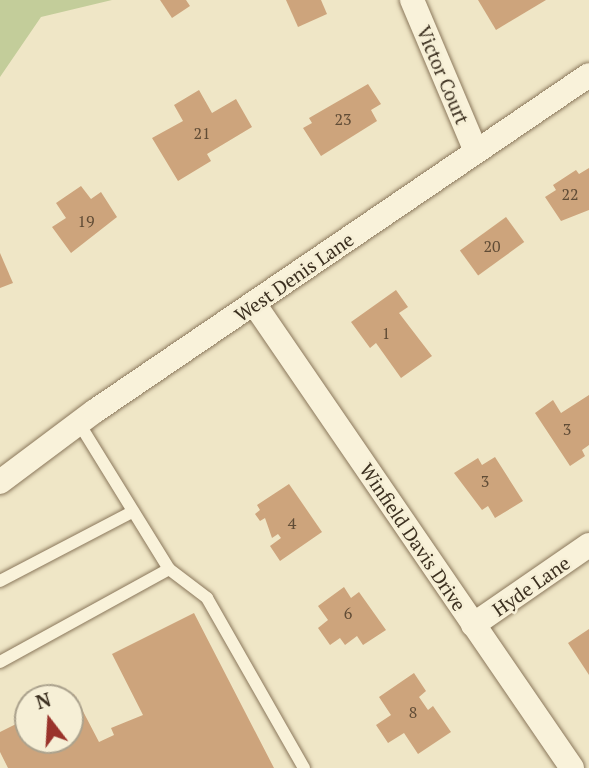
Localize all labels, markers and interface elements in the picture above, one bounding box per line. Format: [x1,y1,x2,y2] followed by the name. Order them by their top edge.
[412,22,474,128] street label: Victor Court
[334,109,352,129] house number: 23
[193,123,211,143] house number: 21
[561,184,579,204] house number: 22
[77,211,95,231] house number: 19
[230,228,358,326] street label: West Denis Lane
[483,236,501,256] house number: 20
[382,323,390,343] house number: 1
[563,419,571,439] house number: 3
[355,459,471,615] street label: Winfield Davis Drive
[481,471,489,491] house number: 3
[288,513,296,533] house number: 4
[488,551,574,621] street label: Hyde Lane
[344,603,352,623] house number: 6
[14,684,84,754] north arrow
[33,686,54,714] text: N
[409,702,417,722] house number: 8

